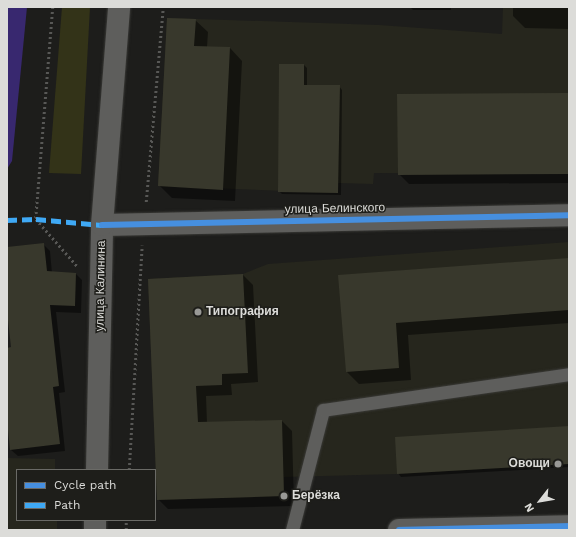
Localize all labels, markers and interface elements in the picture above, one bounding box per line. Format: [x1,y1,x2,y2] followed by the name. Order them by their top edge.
[285,201,385,217] street label: улица Белинского
[93,240,109,332] street label: улица Калинина
[206,305,279,319] place label: Типография
[193,307,203,317] marker: Типография
[509,457,550,471] place label: Овощи
[553,459,563,469] marker: Овощи
[16,469,156,521] legend
[54,478,116,492] text: Cycle path
[520,481,560,521] north arrow
[292,489,340,503] place label: Берёзка
[279,491,289,501] marker: Берёзка
[54,498,80,512] text: Path
[522,501,537,514] text: N

